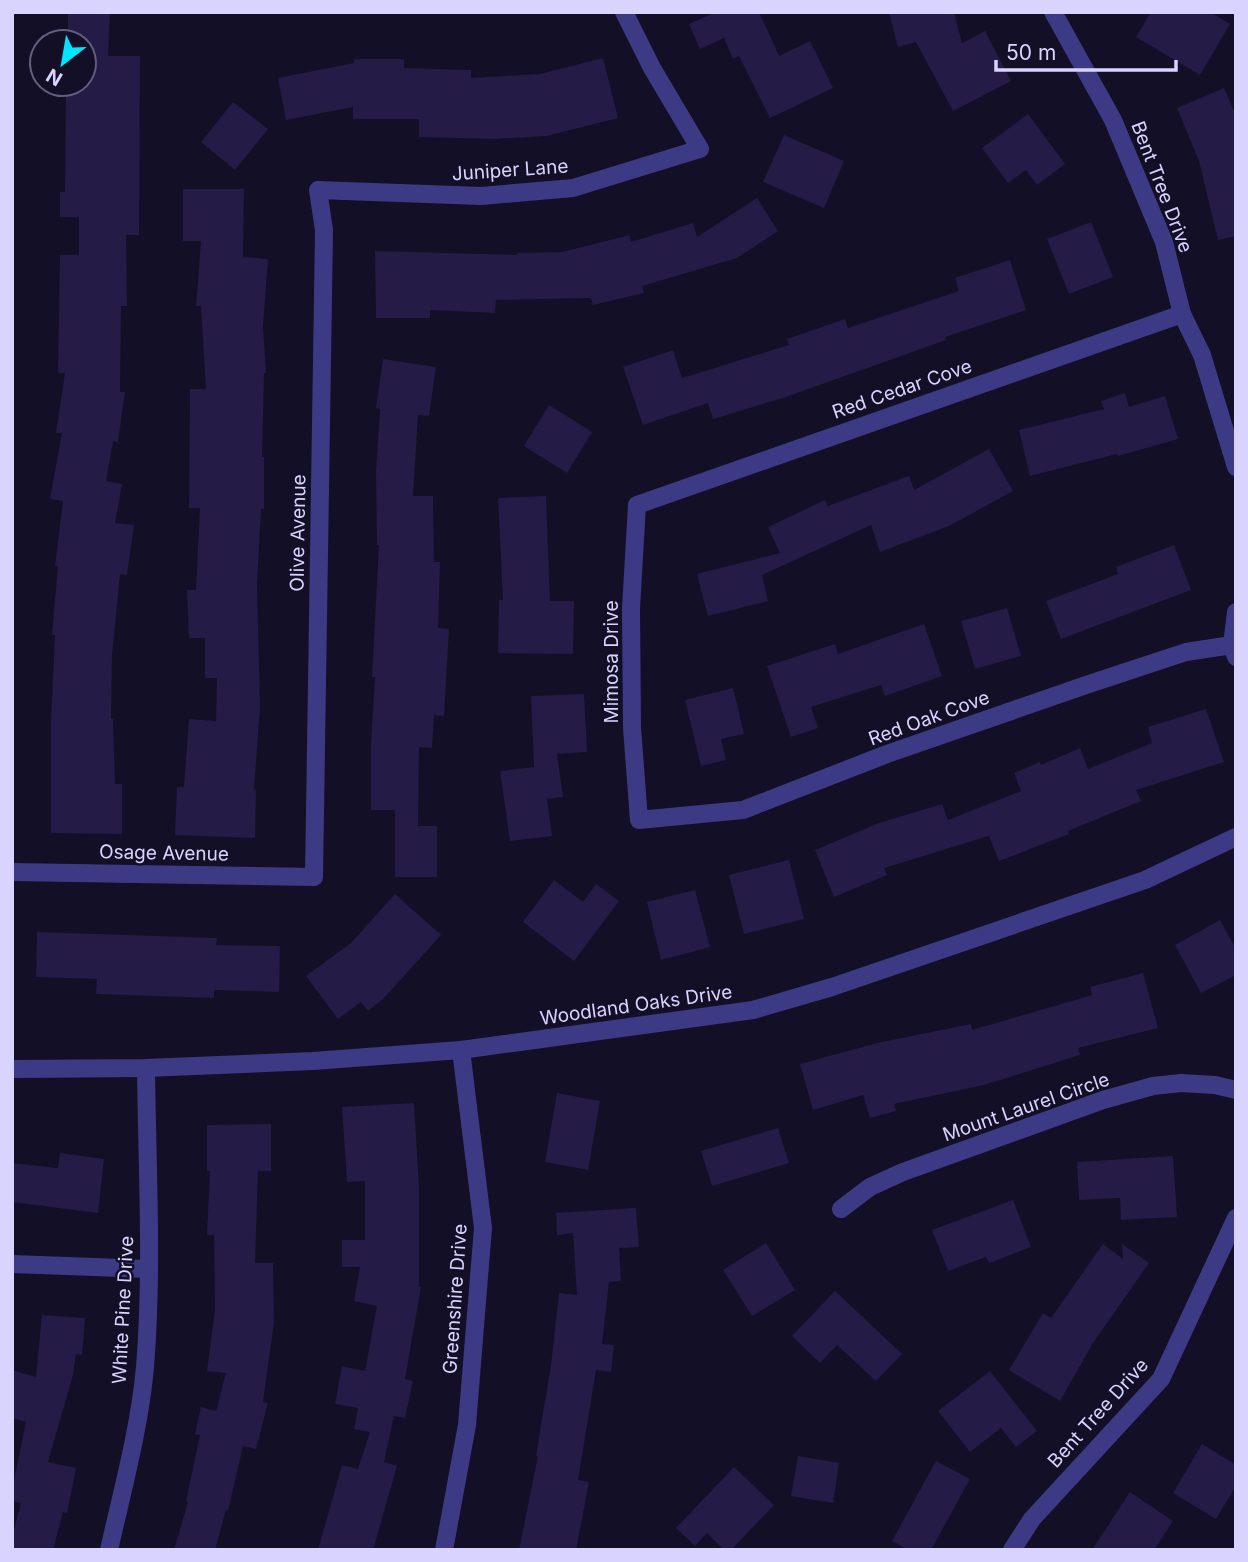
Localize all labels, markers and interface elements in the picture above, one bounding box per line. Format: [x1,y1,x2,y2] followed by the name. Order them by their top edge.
[28,28,98,98] north arrow
[996,28,1176,72] scale bar
[1006,40,1056,65] text: 50 m
[42,64,67,91] text: N
[1126,118,1198,256] street label: Bent Tree Drive
[451,154,569,186] street label: Juniper Lane
[829,354,975,424] street label: Red Cedar Cove
[285,474,311,592] street label: Olive Avenue
[600,601,623,724] street label: Mimosa Drive
[865,685,993,751] street label: Red Oak Cove
[99,840,229,866] street label: Osage Avenue
[538,980,734,1030] street label: Woodland Oaks Drive
[940,1068,1112,1146] street label: Mount Laurel Circle
[438,1223,472,1375] street label: Greenshire Drive
[108,1235,138,1385] street label: White Pine Drive
[1043,1354,1153,1472] street label: Bent Tree Drive

